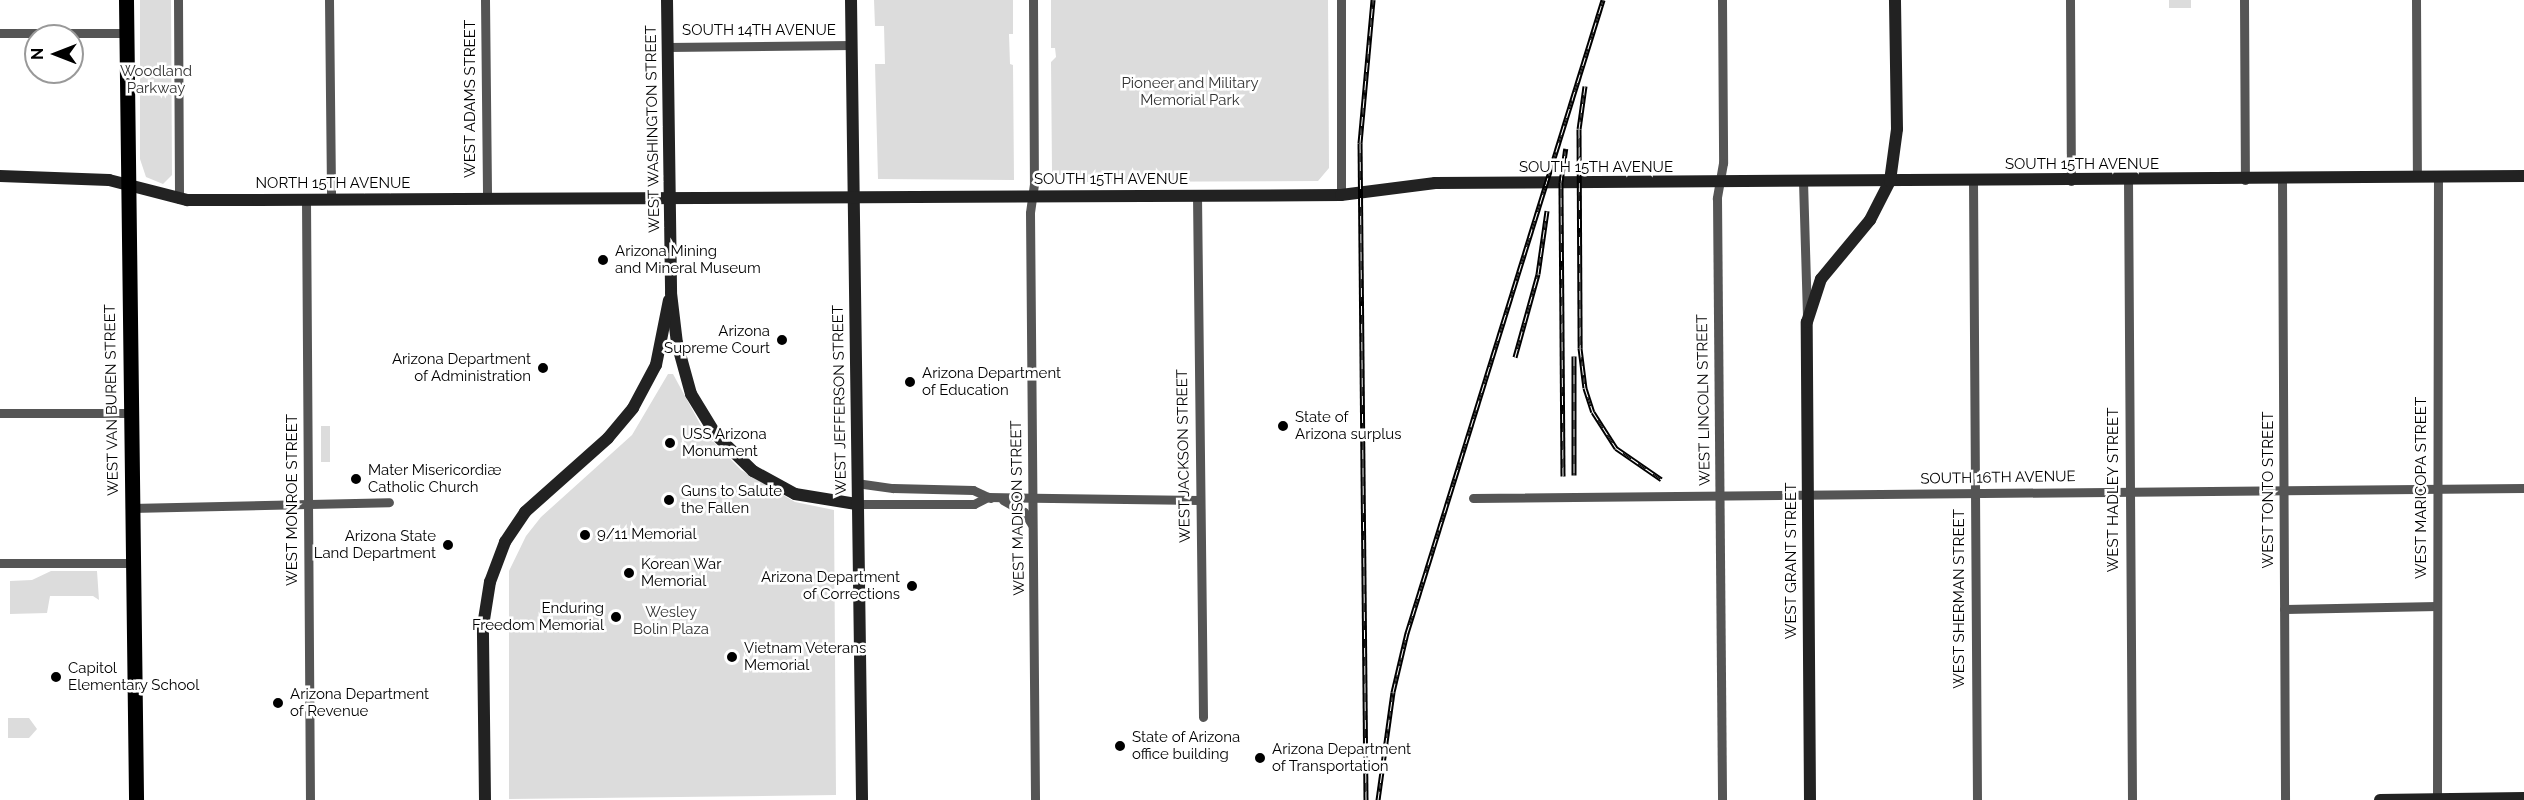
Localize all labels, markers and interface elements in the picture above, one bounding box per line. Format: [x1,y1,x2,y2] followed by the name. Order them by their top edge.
[462,20,480,178] street label: WEST ADAMS STREET
[682,22,836,40] street label: SOUTH 14TH AVENUE
[24,24,84,84] north arrow
[642,25,664,233] street label: WEST WASHINGTON STREET
[28,48,47,60] text: N
[120,62,192,97] park label: Woodland Parkway
[1121,74,1259,109] park label: Pioneer and Military Memorial Park
[2005,156,2159,174] street label: SOUTH 15TH AVENUE
[1519,159,1673,177] street label: SOUTH 15TH AVENUE
[1034,171,1188,189] street label: SOUTH 15TH AVENUE
[255,175,411,193] street label: NORTH 15TH AVENUE
[615,242,761,277] place label: Arizona Mining and Mineral Museum
[596,253,610,267] marker: Arizona Mining and Mineral Museum
[101,303,123,497] street label: WEST VAN BUREN STREET
[829,304,851,496] street label: WEST JEFFERSON STREET
[1694,314,1714,486] street label: WEST LINCOLN STREET
[664,322,770,357] place label: Arizona Supreme Court
[775,333,789,347] marker: Arizona Supreme Court
[392,350,531,385] place label: Arizona Department of Administration
[536,361,550,375] marker: Arizona Department of Administration
[922,364,1061,399] place label: Arizona Department of Education
[1173,369,1195,543] street label: WEST JACKSON STREET
[903,375,917,389] marker: Arizona Department of Education
[2413,396,2431,580] street label: WEST MARICOPA STREET
[2105,407,2123,573] street label: WEST HADLEY STREET
[1295,408,1401,443] place label: State of Arizona surplus
[2260,411,2278,569] street label: WEST TONTO STREET
[284,414,302,586] street label: WEST MONROE STREET
[1276,419,1290,433] marker: State of Arizona surplus
[1007,420,1029,596] street label: WEST MADISON STREET
[682,425,767,460] place label: USS Arizona Monument
[663,436,677,450] marker: USS Arizona Monument
[368,461,502,496] place label: Mater Misericordiæ Catholic Church
[1920,468,2076,488] street label: SOUTH 16TH AVENUE
[349,472,363,486] marker: Mater Misericordiæ Catholic Church
[681,482,782,517] place label: Guns to Salute the Fallen
[1783,482,1801,640] street label: WEST GRANT STREET
[662,493,676,507] marker: Guns to Salute the Fallen
[1951,509,1969,689] street label: WEST SHERMAN STREET
[597,526,697,544] place label: 9/11 Memorial
[314,527,436,562] place label: Arizona State Land Department
[578,528,592,542] marker: 9/11 Memorial
[441,538,455,552] marker: Arizona State Land Department
[641,555,722,590] place label: Korean War Memorial
[622,566,636,580] marker: Korean War Memorial
[761,568,900,603] place label: Arizona Department of Corrections
[905,579,919,593] marker: Arizona Department of Corrections
[472,599,604,634] place label: Enduring Freedom Memorial
[633,603,709,638] park label: Wesley Bolin Plaza
[609,610,623,624] marker: Enduring Freedom Memorial
[744,639,867,674] place label: Vietnam Veterans Memorial
[725,650,739,664] marker: Vietnam Veterans Memorial
[68,659,200,694] place label: Capitol Elementary School
[49,670,63,684] marker: Capitol Elementary School
[290,685,429,720] place label: Arizona Department of Revenue
[271,696,285,710] marker: Arizona Department of Revenue
[1132,728,1241,763] place label: State of Arizona office building
[1113,739,1127,753] marker: State of Arizona office building
[1272,740,1411,775] place label: Arizona Department of Transportation
[1253,751,1267,765] marker: Arizona Department of Transportation

